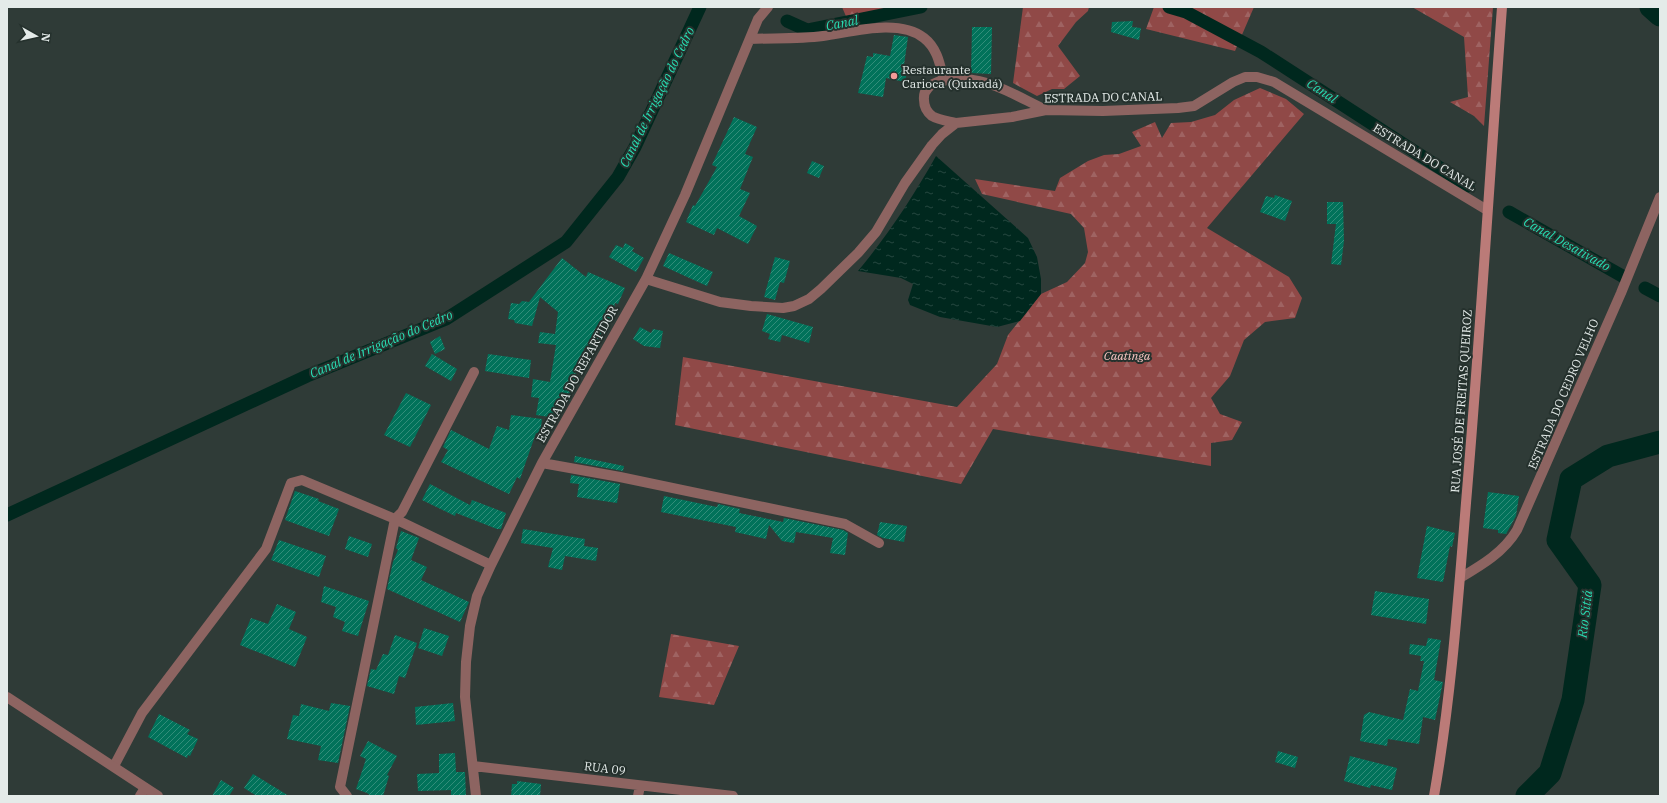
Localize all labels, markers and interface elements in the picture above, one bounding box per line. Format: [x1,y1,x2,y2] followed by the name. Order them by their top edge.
[824,11,860,34] water label: Canal
[16,16,56,56] north arrow
[616,24,698,170] water label: Canal de Irrigação do Cedro
[38,32,53,43] text: N
[902,62,1003,91] place label: Restaurante Carioca (Quixadá)
[889,71,899,81] marker: Restaurante Carioca (Quixadá)
[1304,75,1341,107] water label: Canal
[1044,88,1162,106] street label: ESTRADA DO CANAL
[1370,120,1480,194] street label: ESTRADA DO CANAL
[1521,213,1613,275] water label: Canal Desativado
[533,303,621,445] street label: ESTRADA DO REPARTIDOR
[307,306,455,382] water label: Canal de Irrigação do Cedro
[1447,309,1475,493] street label: RUA JOSÉ DE FREITAS QUEIROZ
[1524,316,1602,472] street label: ESTRADA DO CEDRO VELHO
[1104,348,1151,363] park label: Caatinga
[1574,589,1596,640] water label: Rio Sitiá
[583,758,627,778] street label: RUA 09

